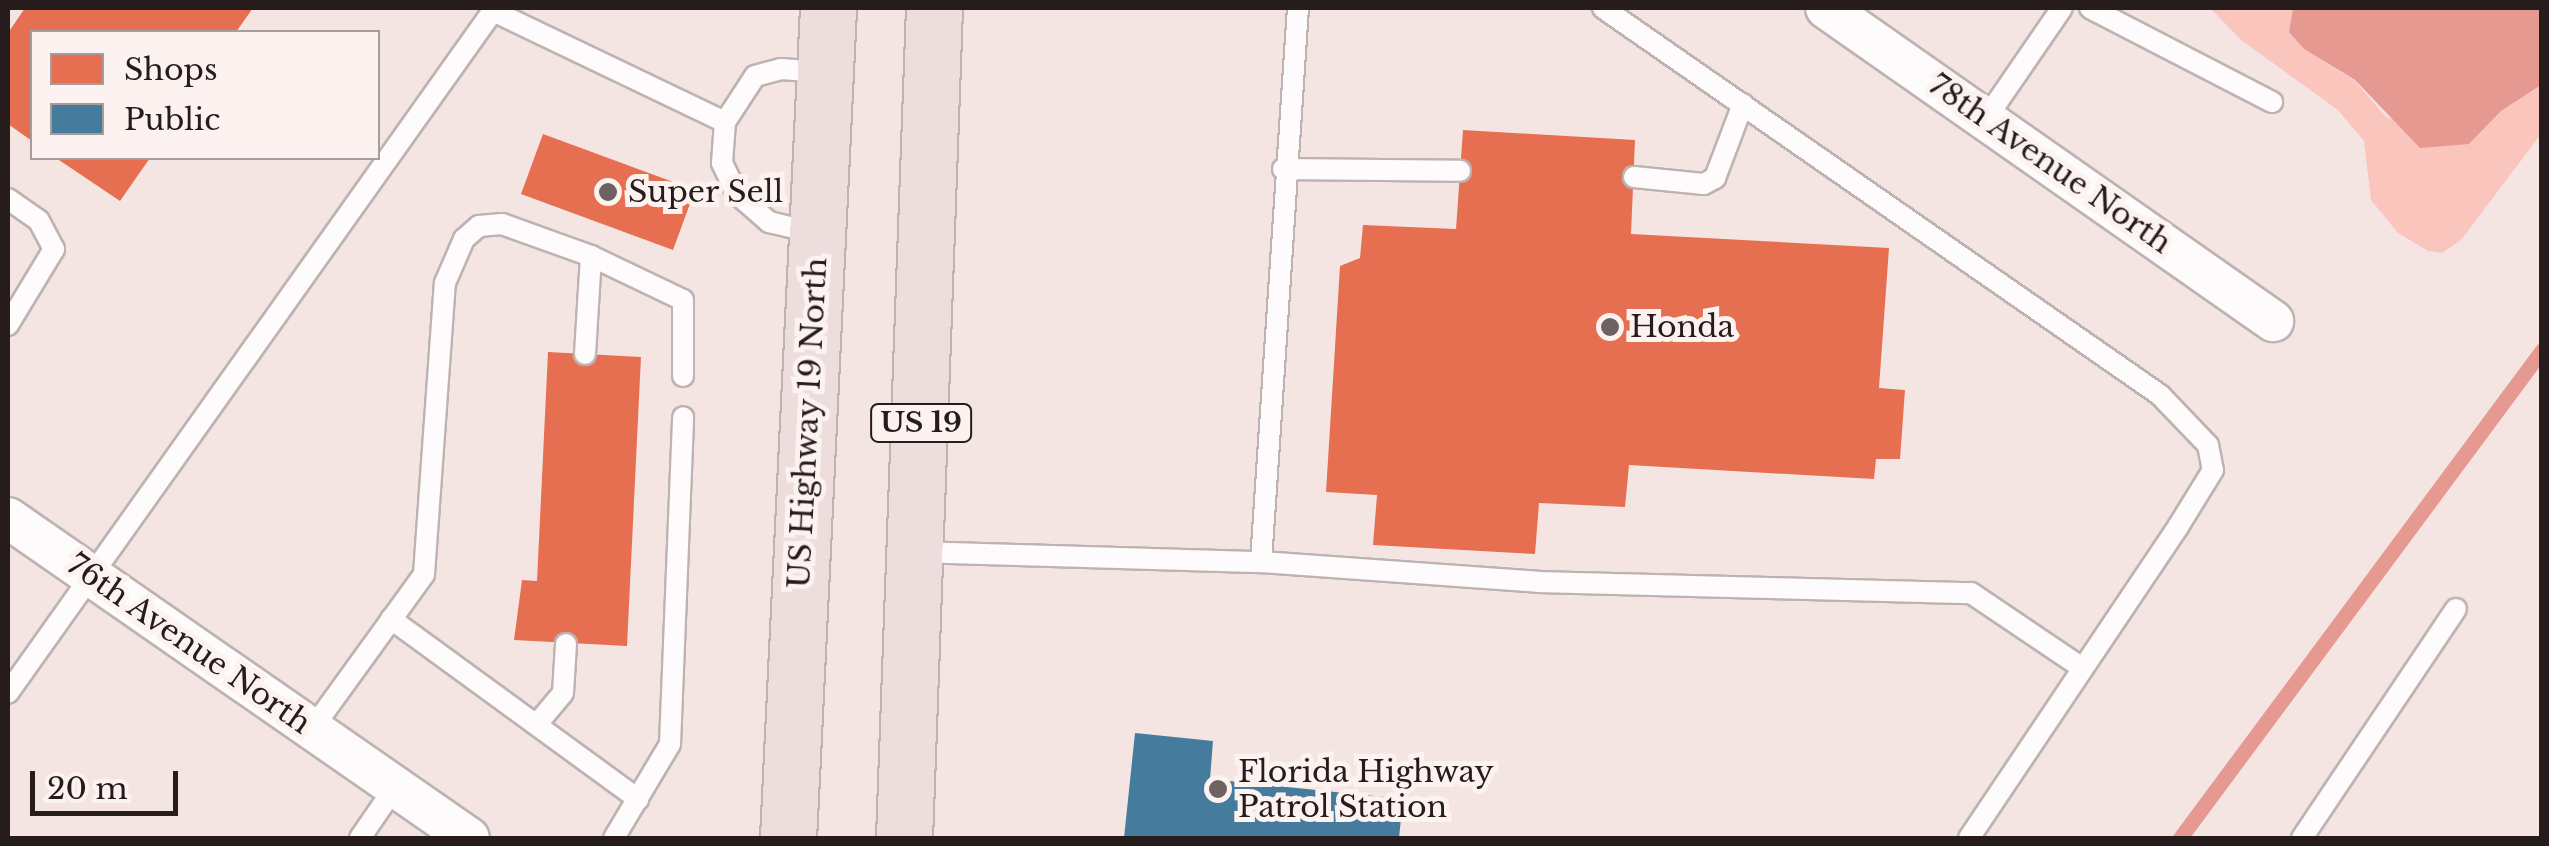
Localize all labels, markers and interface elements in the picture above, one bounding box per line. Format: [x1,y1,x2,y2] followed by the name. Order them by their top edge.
[30,30,380,160] legend
[124,51,218,88] text: Shops
[1921,66,2179,262] street label: 78th Avenue North
[124,101,220,138] text: Public
[628,174,784,210] place label: Super Sell
[597,181,619,203] marker: Super Sell
[781,256,835,590] street label: US Highway 19 North
[1630,309,1734,345] place label: Honda
[1599,316,1621,338] marker: Honda
[868,400,974,446] road number: US 19
[60,546,318,742] street label: 76th Avenue North
[35,751,182,813] scale bar
[1238,754,1494,824] place label: Florida Highway Patrol Station
[47,770,128,807] text: 20 m
[1207,778,1229,800] marker: Florida Highway Patrol Station

